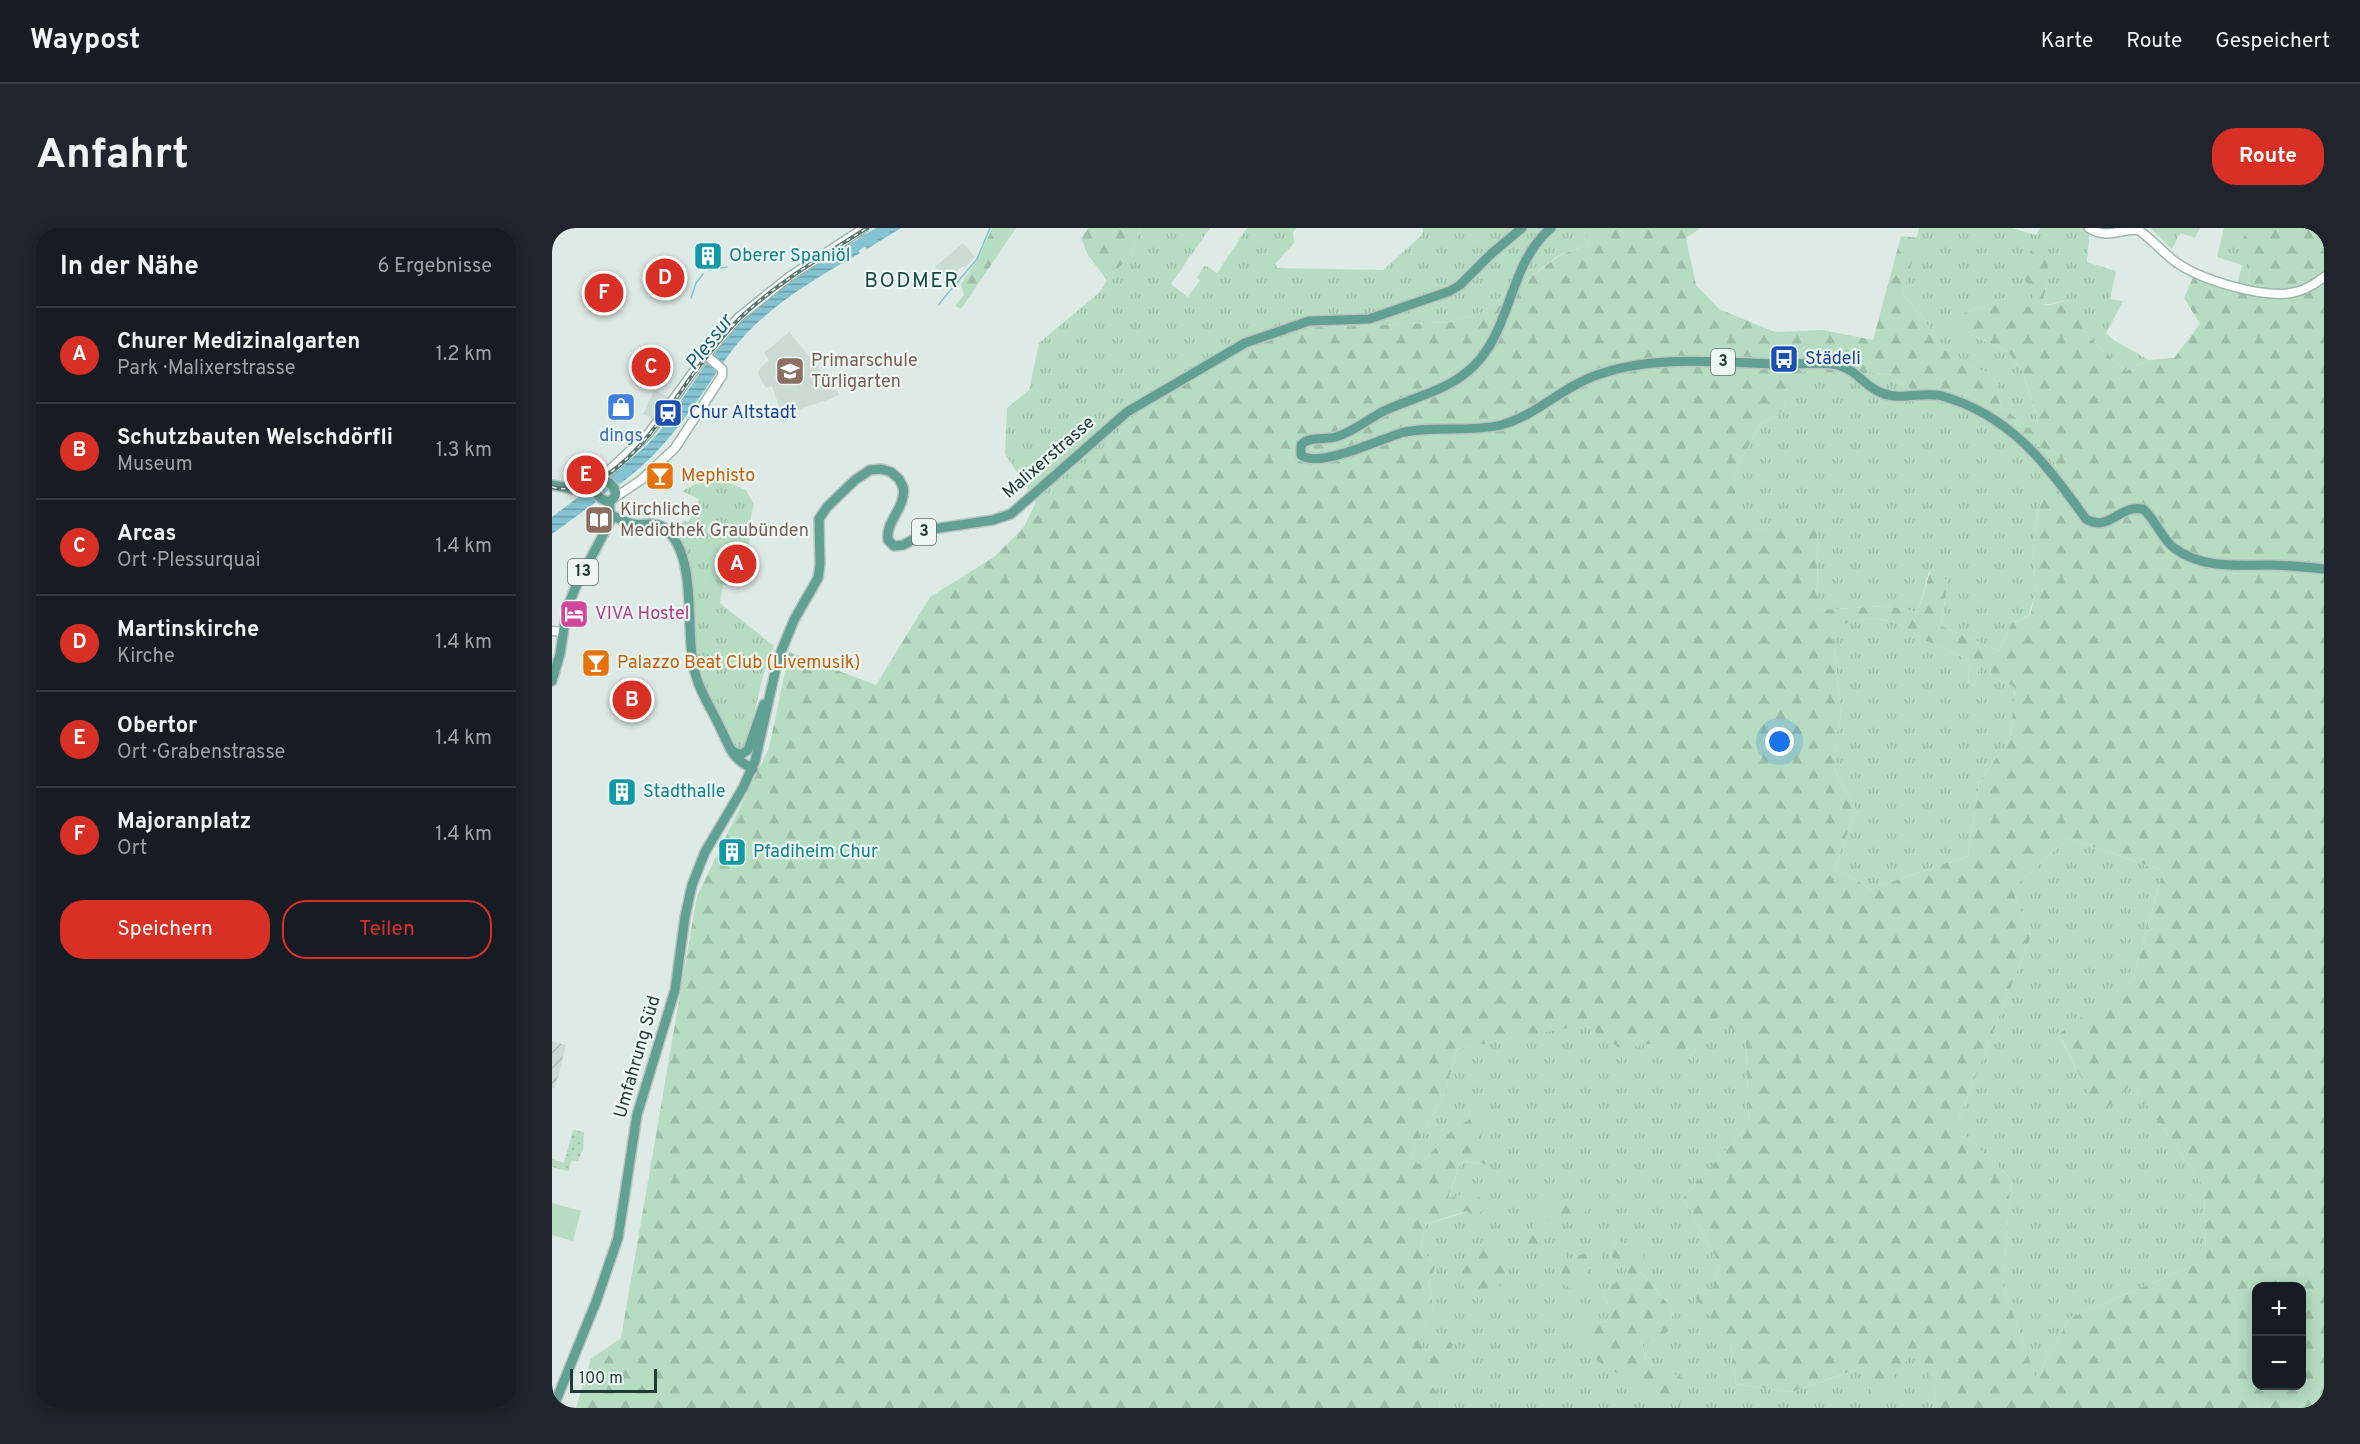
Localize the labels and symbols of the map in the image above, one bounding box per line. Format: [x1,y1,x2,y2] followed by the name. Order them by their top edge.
[692,240,724,272] building icon: Oberer Spaniöl
[729,245,850,268] place label: Oberer Spaniöl
[646,256,684,300] pin: D
[864,268,960,295] district label: BODMER
[584,270,624,316] pin: F
[680,309,741,376] water label: Plessur
[1768,343,1800,375] bus stop icon: Städeli
[632,344,670,390] pin: C
[1805,348,1861,371] place label: Städeli
[1711,349,1735,375] road number: 3
[811,350,918,394] place label: Primarschule Türligarten
[774,355,806,387] school or university icon: Primarschule Türligarten
[605,391,637,423] shop icon: dings
[652,397,684,429] station icon: Chur Altstadt
[689,402,797,425] place label: Chur Altstadt
[998,412,1100,504] street label: Malixerstrasse
[599,425,643,448] place label: dings
[567,452,606,498] pin: E
[644,460,676,492] bar icon: Mephisto
[681,465,755,488] place label: Mephisto
[620,499,809,543] place label: Kirchliche Mediothek Graubünden
[583,504,615,536] library icon: Kirchliche Mediothek Graubünden
[912,519,936,545] road number: 3
[718,542,756,586] pin: A
[568,559,598,585] road number: 13
[558,598,590,630] hotel icon: VIVA Hostel
[595,603,689,626] place label: VIVA Hostel
[580,647,612,679] bar icon: Palazzo Beat Club (Livemusik)
[617,652,860,675] place label: Palazzo Beat Club (Livemusik)
[612,678,652,722] pin: B
[1765,727,1794,756] your location
[606,776,638,808] building icon: Stadthalle
[643,781,725,804] place label: Stadthalle
[716,836,748,868] building icon: Pfadiheim Chur
[753,841,878,864] place label: Pfadiheim Chur
[610,993,666,1121] street label: Umfahrung Süd
[570,1366,657,1394] scale bar

